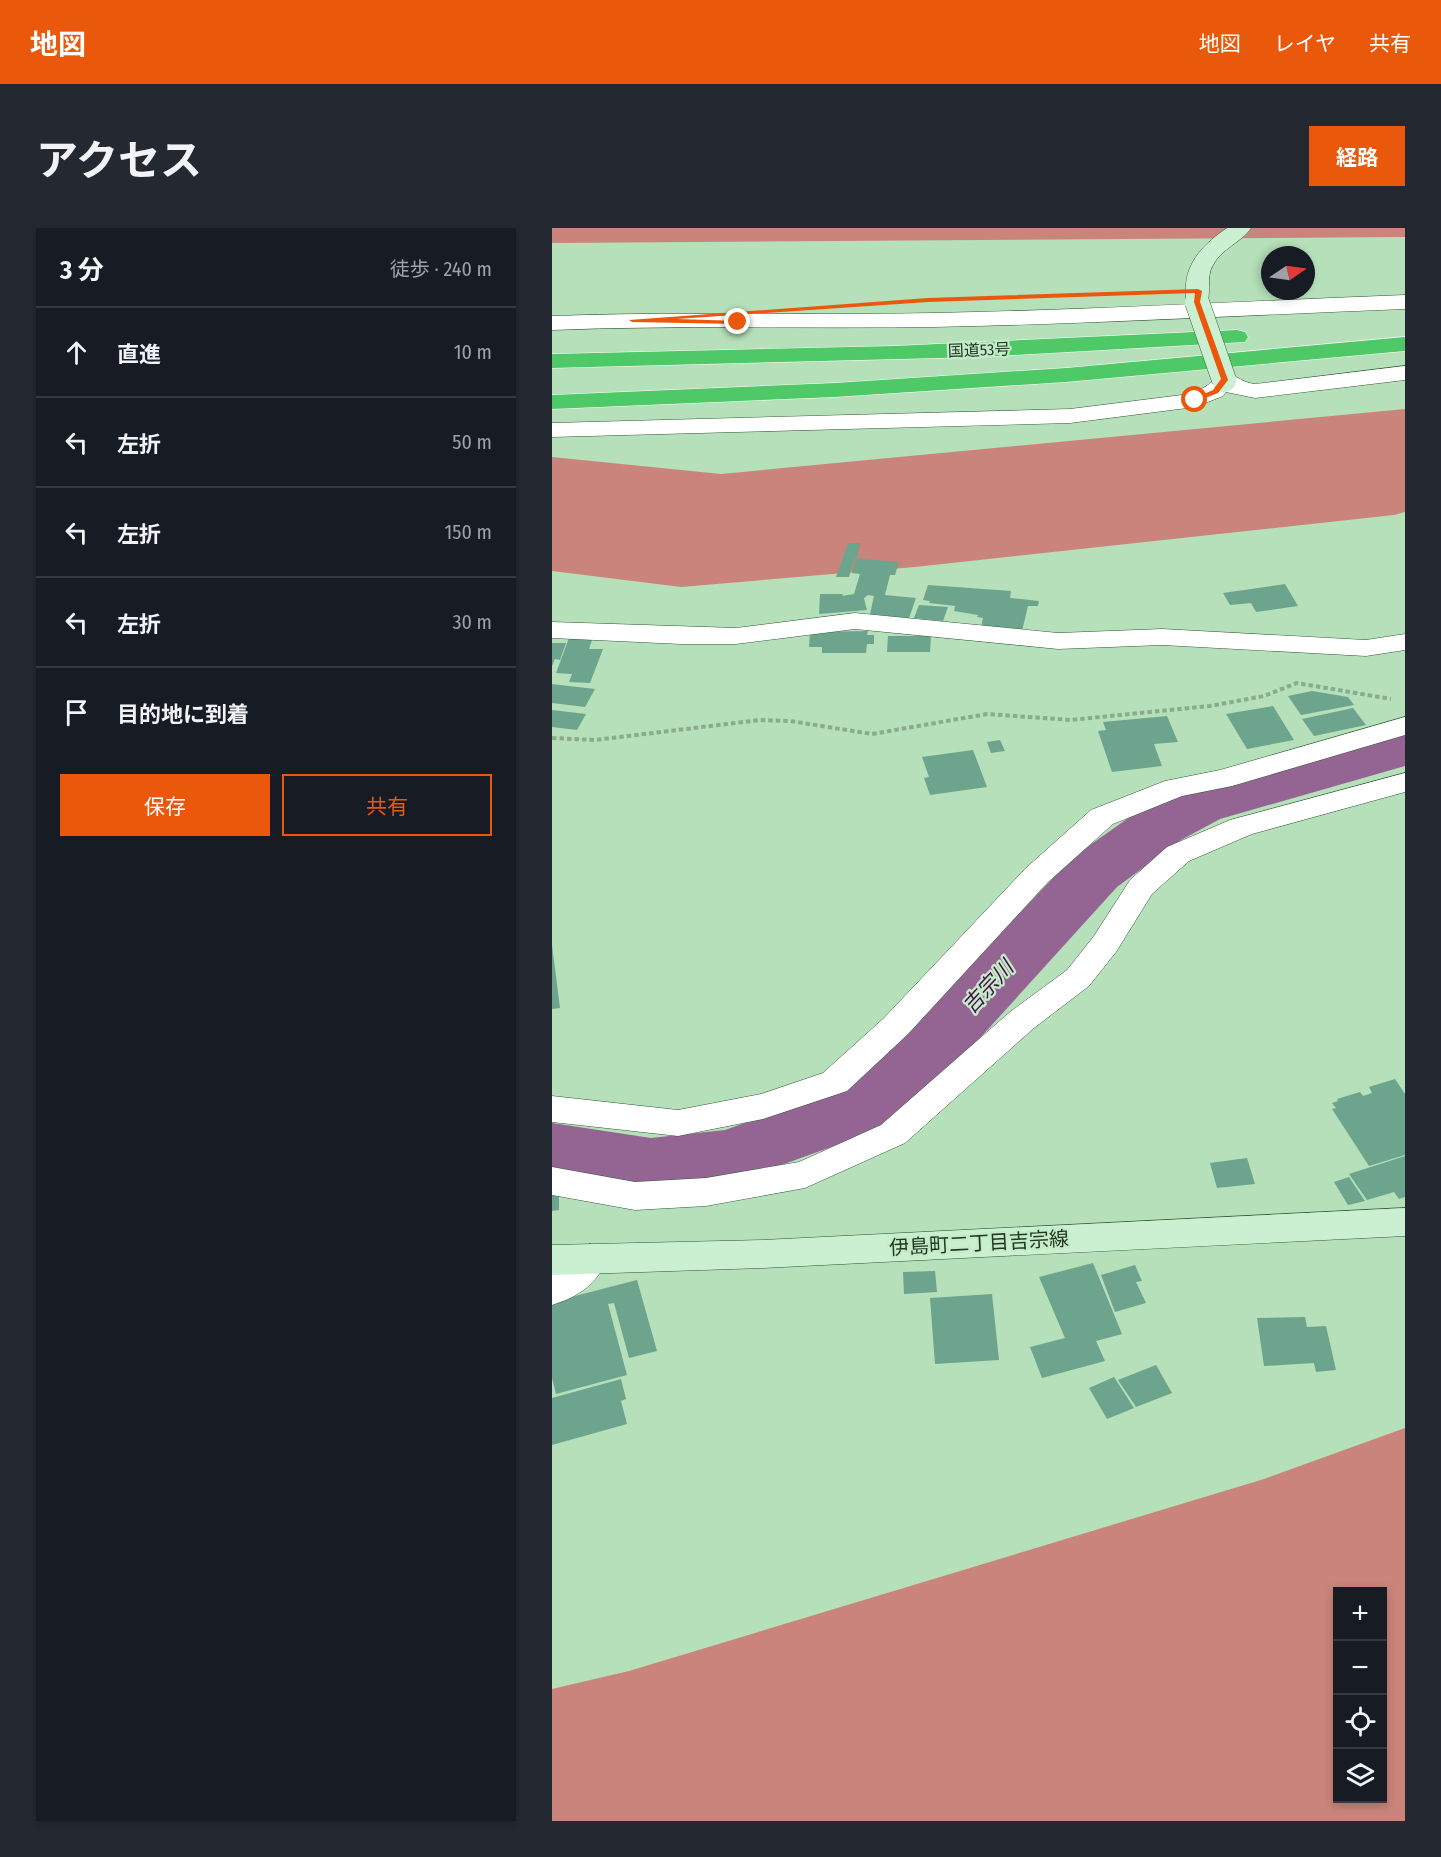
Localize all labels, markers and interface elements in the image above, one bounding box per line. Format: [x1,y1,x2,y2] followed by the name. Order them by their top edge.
[30,28,86,61] text: 地図
[1199,31,1241,57] text: 地図
[1274,31,1336,57] text: レイヤ
[1369,31,1411,57] text: 共有
[1309,126,1405,186] button: 経路
[36,136,202,186] text: アクセス
[1261,246,1315,300] north arrow
[60,255,104,286] text: 3 分
[390,257,492,281] text: 徒歩 · 240 m
[724,308,750,334] route end
[60,336,93,369] icon: ahead
[947,339,1011,361] street label: 国道53号
[454,340,492,364] text: 10 m
[117,341,161,368] text: 直進
[1181,386,1207,412] route start
[60,426,93,459] icon: left
[452,430,492,454] text: 50 m
[117,431,161,458] text: 左折
[60,516,93,549] icon: left
[445,520,492,544] text: 150 m
[117,521,161,548] text: 左折
[60,606,93,639] icon: left
[452,610,492,634] text: 30 m
[117,611,161,638] text: 左折
[60,696,93,729] icon: arrive
[117,701,249,728] text: 目的地に到着
[60,774,270,836] button: 保存
[282,774,492,836] button: 共有
[957,954,1020,1019] water label: 吉宗川
[888,1226,1070,1260] street label: 伊島町二丁目吉宗線
[1333,1587,1387,1803] map controls
[1333,1587,1387,1641] button: +
[1333,1641,1387,1695] button: −
[1333,1695,1387,1749] button: locate
[1333,1749,1387,1803] button: layers

